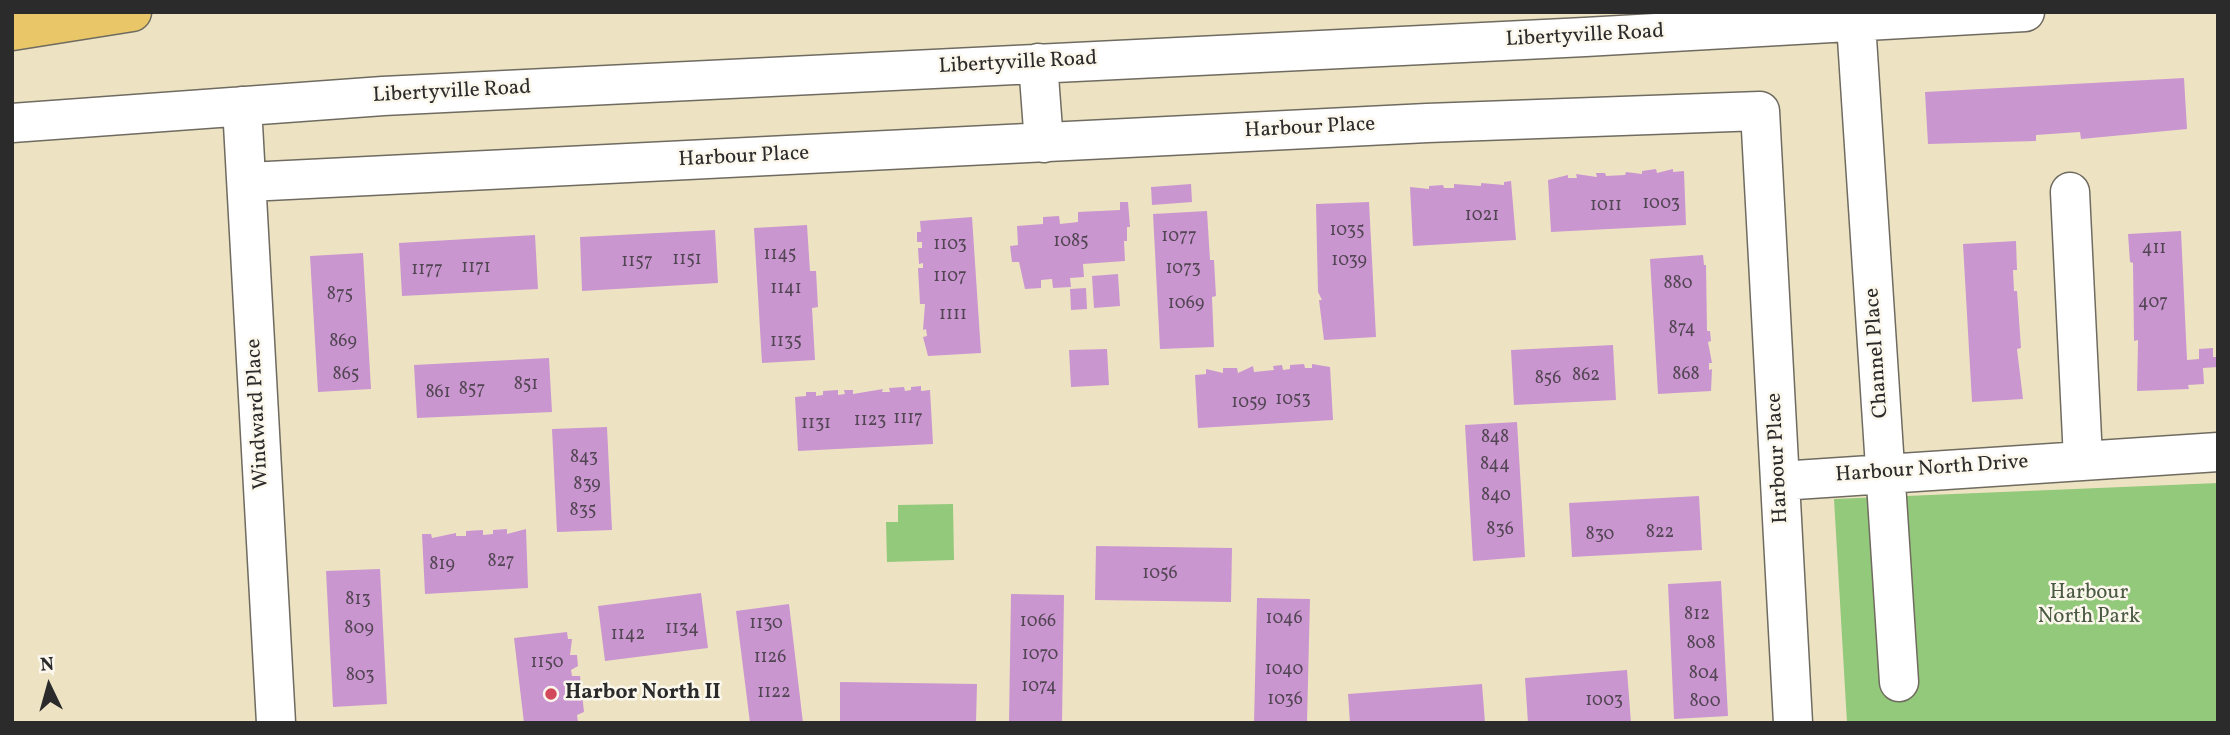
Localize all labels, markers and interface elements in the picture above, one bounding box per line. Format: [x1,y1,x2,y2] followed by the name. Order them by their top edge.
[1505,20,1665,54] street label: Libertyville Road
[938,47,1098,81] street label: Libertyville Road
[372,76,532,110] street label: Libertyville Road
[1244,113,1376,145] street label: Harbour Place
[678,142,810,174] street label: Harbour Place
[1642,194,1680,216] house number: 1003
[1590,196,1622,218] house number: 1011
[1465,206,1499,228] house number: 1021
[1329,221,1365,243] house number: 1035
[1161,227,1197,249] house number: 1077
[1053,232,1089,254] house number: 1085
[933,235,967,257] house number: 1103
[2142,239,2166,261] house number: 411
[764,245,796,267] house number: 1145
[672,250,702,272] house number: 1151
[1331,251,1367,273] house number: 1039
[621,252,653,274] house number: 1157
[461,258,491,280] house number: 1171
[1165,259,1201,281] house number: 1073
[411,260,443,282] house number: 1177
[933,267,967,289] house number: 1107
[1663,274,1693,296] house number: 880
[770,279,802,301] house number: 1141
[327,285,353,307] house number: 875
[1861,287,1895,419] street label: Channel Place
[2138,293,2168,315] house number: 407
[1168,294,1204,316] house number: 1069
[939,305,967,327] house number: 1111
[1669,319,1695,341] house number: 874
[329,332,357,354] house number: 869
[770,332,802,354] house number: 1135
[242,338,276,490] street label: Windward Place
[333,365,359,387] house number: 865
[1672,365,1700,387] house number: 868
[1572,366,1600,388] house number: 862
[1535,369,1561,391] house number: 856
[514,375,538,397] house number: 851
[459,380,485,402] house number: 857
[425,383,451,405] house number: 861
[1275,390,1311,412] house number: 1053
[1763,392,1795,524] street label: Harbour Place
[1231,393,1267,415] house number: 1059
[893,409,923,431] house number: 1117
[854,411,886,433] house number: 1123
[801,414,831,436] house number: 1131
[1481,428,1509,450] house number: 848
[570,448,598,470] house number: 843
[1835,451,2029,489] street label: Harbour North Drive
[1480,455,1510,477] house number: 844
[573,475,601,497] house number: 839
[1481,486,1511,508] house number: 840
[569,501,597,523] house number: 835
[1486,520,1514,542] house number: 836
[1646,523,1674,545] house number: 822
[1586,525,1614,547] house number: 830
[487,552,515,574] house number: 827
[429,555,455,577] house number: 819
[1142,564,1178,586] house number: 1056
[2038,581,2140,631] park label: Harbour North Park
[345,590,371,612] house number: 813
[1684,605,1710,627] house number: 812
[1265,609,1303,631] house number: 1046
[1020,612,1056,634] house number: 1066
[749,614,783,636] house number: 1130
[344,619,374,641] house number: 809
[665,619,699,641] house number: 1134
[611,625,645,647] house number: 1142
[1686,634,1716,656] house number: 808
[1022,645,1058,667] house number: 1070
[754,648,786,670] house number: 1126
[14,651,84,721] north arrow
[39,652,55,679] text: N
[530,653,564,675] house number: 1150
[1265,660,1303,682] house number: 1040
[1689,664,1719,686] house number: 804
[346,666,374,688] house number: 803
[1021,677,1057,699] house number: 1074
[565,681,720,707] place label: Harbor North II
[757,683,791,705] house number: 1122
[543,686,559,702] marker: Harbor North II
[1267,690,1303,712] house number: 1036
[1585,691,1623,713] house number: 1003
[1689,692,1721,714] house number: 800

